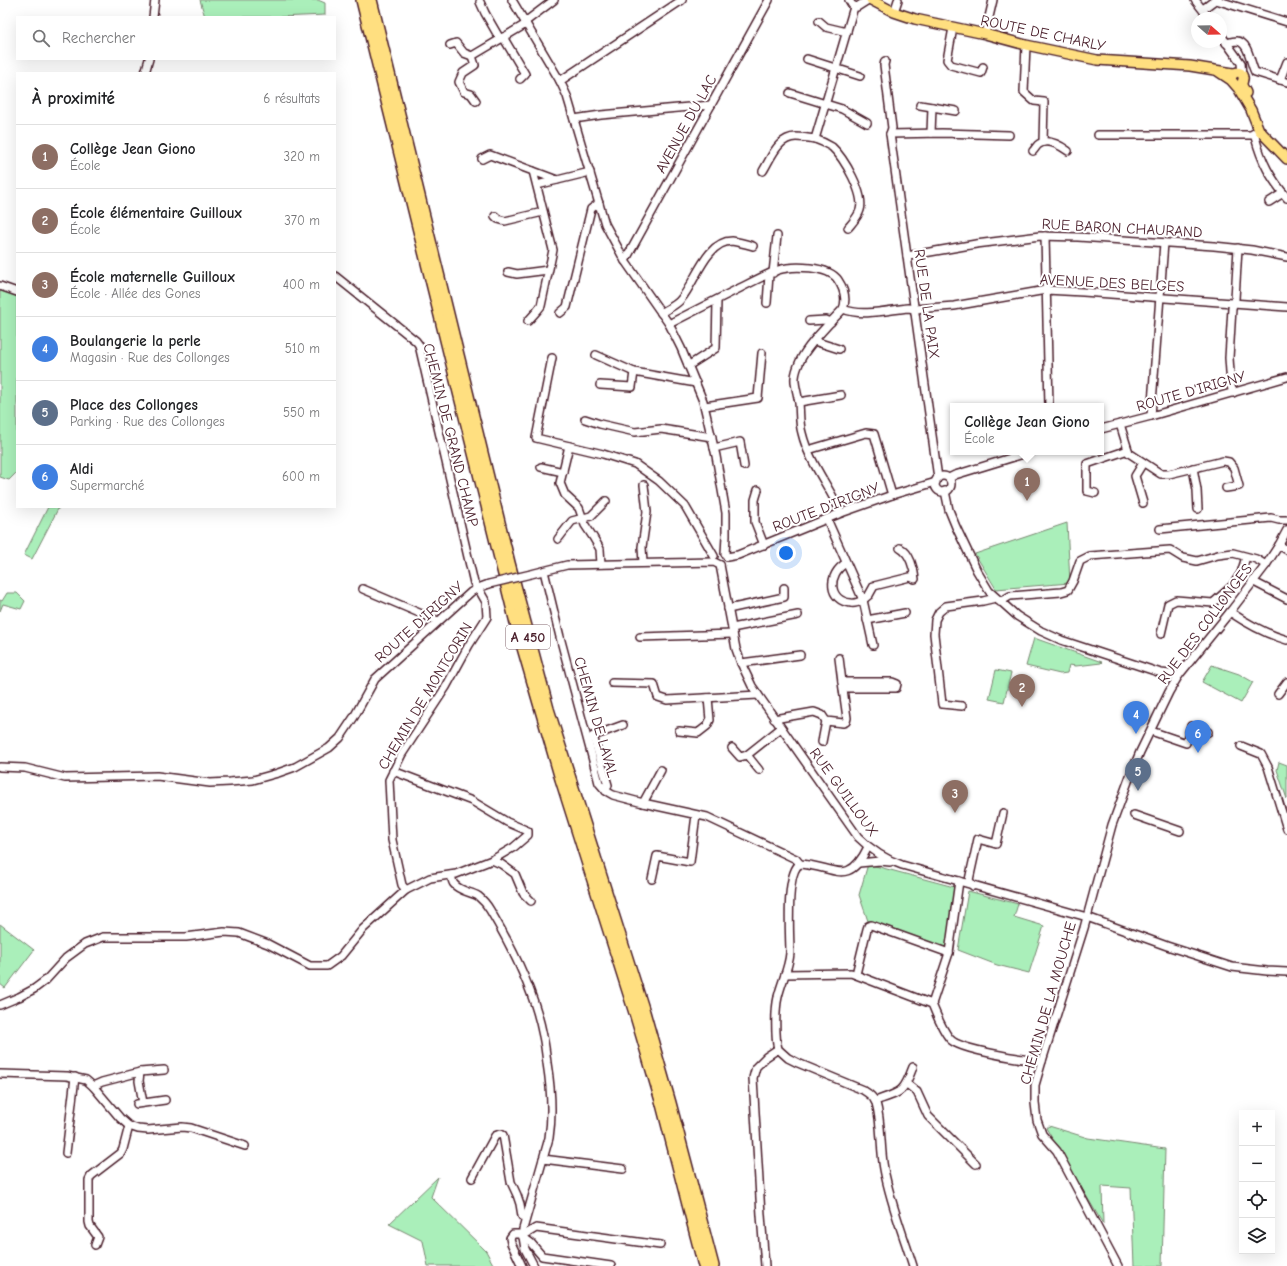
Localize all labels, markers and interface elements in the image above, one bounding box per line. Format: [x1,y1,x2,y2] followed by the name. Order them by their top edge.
[979,11,1107,55] street label: ROUTE DE CHARLY
[1191,12,1227,48] north arrow
[16,16,336,60] search box
[30,27,52,49] icon: search
[62,29,135,47] text: Rechercher
[652,72,720,176] street label: AVENUE DU LAC
[32,89,115,108] text: À proximité
[263,91,320,106] text: 6 résultats
[70,140,196,158] text: Collège Jean Giono
[42,149,48,164] text: 1
[284,149,320,164] text: 320 m
[70,158,100,173] text: École
[70,204,242,222] text: École élémentaire Guilloux
[42,213,48,228] text: 2
[284,213,320,228] text: 370 m
[1041,215,1203,241] street label: RUE BARON CHAURAND
[70,222,100,237] text: École
[910,248,944,360] street label: RUE DE LA PAIX
[70,268,235,286] text: École maternelle Guilloux
[1039,270,1185,296] street label: AVENUE DES BELGES
[42,277,48,292] text: 3
[283,277,320,292] text: 400 m
[70,286,200,301] text: École · Allée des Gones
[70,332,201,350] text: Boulangerie la perle
[42,341,48,356] text: 4
[285,341,320,356] text: 510 m
[419,341,483,529] street label: CHEMIN DE GRAND CHAMP
[70,350,230,365] text: Magasin · Rue des Collonges
[1134,367,1248,415] street label: ROUTE D'IRIGNY
[70,396,198,414] text: Place des Collonges
[950,403,1104,455] popup
[42,405,48,420] text: 5
[283,405,320,420] text: 550 m
[964,413,1090,431] text: Collège Jean Giono
[70,414,225,429] text: Parking · Rue des Collonges
[964,431,995,446] text: École
[70,460,93,478] text: Aldi
[1014,468,1040,501] pin: 1
[42,469,48,484] text: 6
[282,469,320,484] text: 600 m
[70,478,144,493] text: Supermarché
[770,478,882,536] street label: ROUTE D'IRIGNY
[776,543,796,563] your location
[1154,560,1256,688] street label: RUE DES COLLONGES
[371,577,467,666] street label: ROUTE D'IRIGNY
[374,619,476,773] street label: CHEMIN DE MONTCORIN
[506,625,550,649] road number: A 450
[570,655,622,780] street label: CHEMIN DE LAVAL
[1009,674,1035,707] pin: 2
[1123,701,1149,734] pin: 4
[1185,720,1211,753] pin: 6
[806,744,882,840] street label: RUE GUILLOUX
[1125,758,1151,791] pin: 5
[942,780,968,813] pin: 3
[1016,919,1080,1087] street label: CHEMIN DE LA MOUCHE
[1239,1110,1275,1254] map controls
[1239,1110,1275,1146] button: +
[1239,1146,1275,1182] button: −
[1239,1182,1275,1218] button: locate
[1239,1218,1275,1254] button: layers

